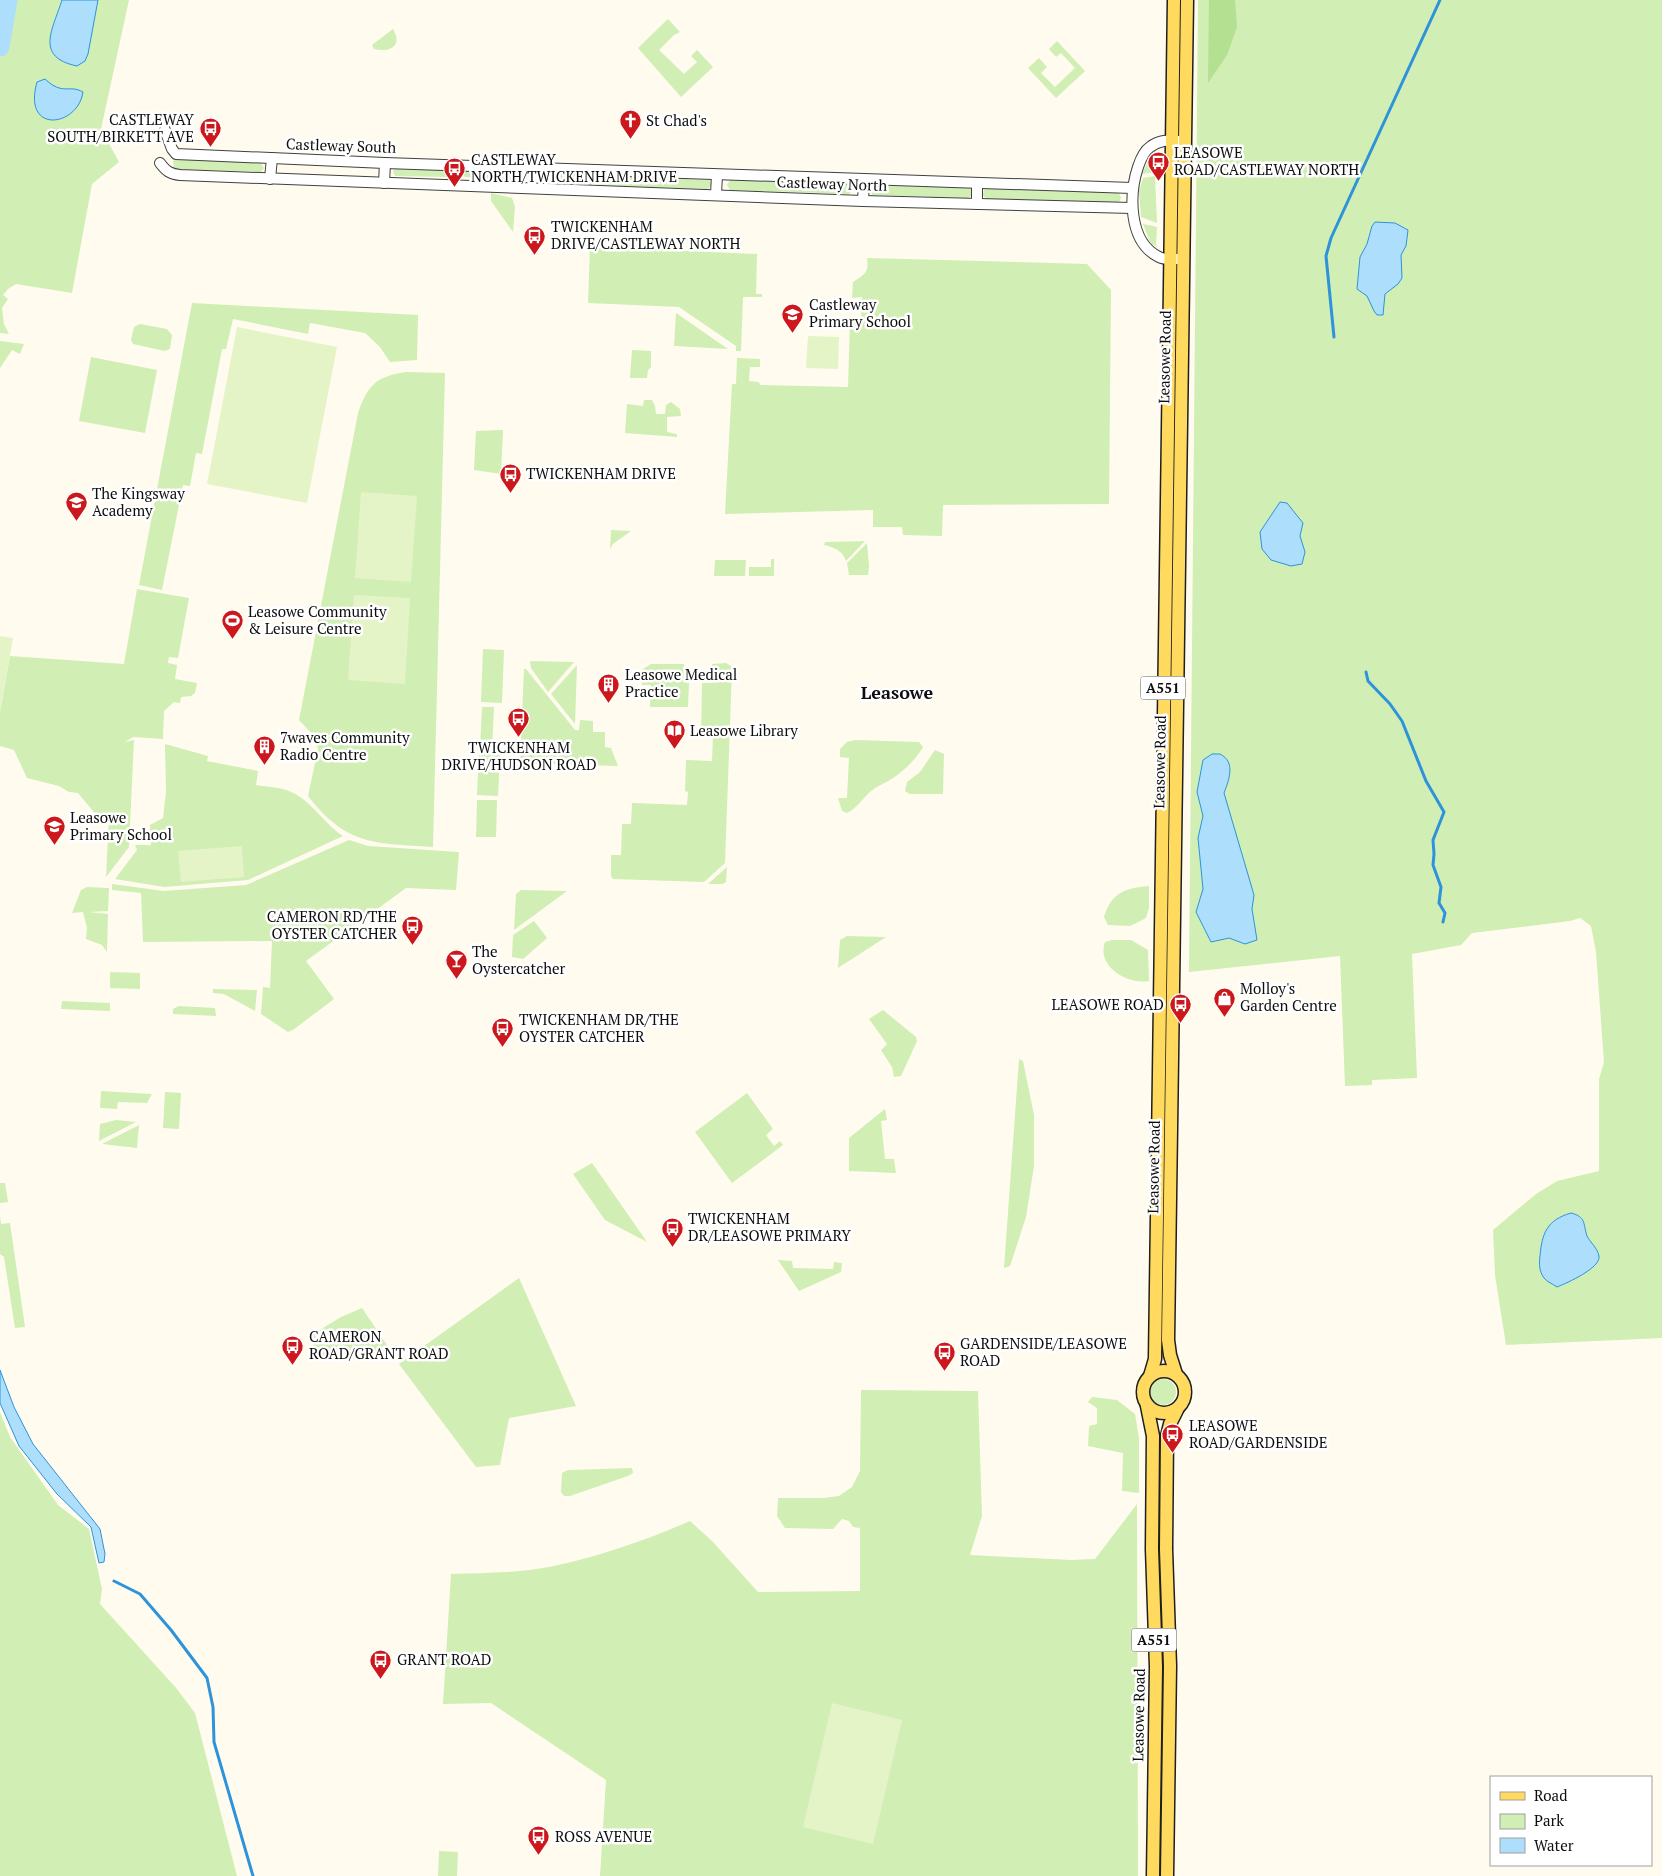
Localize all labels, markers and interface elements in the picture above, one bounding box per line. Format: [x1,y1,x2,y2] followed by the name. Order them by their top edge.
[47,109,194,146] place label: CASTLEWAY SOUTH/BIRKETT AVE
[618,109,642,140] church icon: St Chad's
[646,110,707,130] place label: St Chad's
[198,117,222,148] bus stop icon: CASTLEWAY SOUTH/BIRKETT AVE
[286,133,397,157] street label: Castleway South
[1174,142,1359,179] place label: LEASOWE ROAD/CASTLEWAY NORTH
[471,149,677,186] place label: CASTLEWAY NORTH/TWICKENHAM DRIVE
[1146,150,1170,181] bus stop icon: LEASOWE ROAD/CASTLEWAY NORTH
[443,157,467,188] bus stop icon: CASTLEWAY NORTH/TWICKENHAM DRIVE
[776,171,888,195] street label: Castleway North
[551,216,740,253] place label: TWICKENHAM DRIVE/CASTLEWAY NORTH
[523,224,547,255] bus stop icon: TWICKENHAM DRIVE/CASTLEWAY NORTH
[809,294,911,331] place label: Castleway Primary School
[781,302,805,333] school or university icon: Castleway Primary School
[1153,310,1175,404] street label: Leasowe Road
[498,462,522,493] bus stop icon: TWICKENHAM DRIVE
[526,463,676,483] place label: TWICKENHAM DRIVE
[92,483,185,520] place label: The Kingsway Academy
[64,491,88,522] school or university icon: The Kingsway Academy
[248,601,387,638] place label: Leasowe Community & Leisure Centre
[220,609,244,640] sports icon: Leasowe Community & Leisure Centre
[625,664,737,701] place label: Leasowe Medical Practice
[597,672,621,703] building icon: Leasowe Medical Practice
[1140,676,1186,700] road number: A551
[861,680,934,704] district label: Leasowe
[507,707,531,738] bus stop icon: TWICKENHAM DRIVE/HUDSON ROAD
[1148,715,1170,809] street label: Leasowe Road
[662,719,686,750] library icon: Leasowe Library
[690,720,798,740] place label: Leasowe Library
[280,727,410,764] place label: 7waves Community Radio Centre
[252,735,276,766] building icon: 7waves Community Radio Centre
[441,737,597,774] place label: TWICKENHAM DRIVE/HUDSON ROAD
[70,807,172,844] place label: Leasowe Primary School
[42,815,66,846] school or university icon: Leasowe Primary School
[267,906,397,943] place label: CAMERON RD/THE OYSTER CATCHER
[401,914,425,945] bus stop icon: CAMERON RD/THE OYSTER CATCHER
[472,941,566,978] place label: The Oystercatcher
[444,949,468,980] bar icon: The Oystercatcher
[1240,978,1337,1015] place label: Molloy's Garden Centre
[1212,986,1236,1017] shop icon: Molloy's Garden Centre
[1168,993,1192,1024] bus stop icon: LEASOWE ROAD
[1051,994,1164,1014] place label: LEASOWE ROAD
[519,1009,679,1046] place label: TWICKENHAM DR/THE OYSTER CATCHER
[491,1017,515,1048] bus stop icon: TWICKENHAM DR/THE OYSTER CATCHER
[1142,1120,1164,1214] street label: Leasowe Road
[688,1208,851,1245] place label: TWICKENHAM DR/LEASOWE PRIMARY
[660,1216,684,1247] bus stop icon: TWICKENHAM DR/LEASOWE PRIMARY
[309,1326,449,1363] place label: CAMERON ROAD/GRANT ROAD
[960,1333,1127,1370] place label: GARDENSIDE/LEASOWE ROAD
[281,1334,305,1365] bus stop icon: CAMERON ROAD/GRANT ROAD
[932,1341,956,1372] bus stop icon: GARDENSIDE/LEASOWE ROAD
[1189,1415,1328,1452] place label: LEASOWE ROAD/GARDENSIDE
[1161,1423,1185,1454] bus stop icon: LEASOWE ROAD/GARDENSIDE
[1132,1628,1176,1652] road number: A551
[369,1648,393,1679] bus stop icon: GRANT ROAD
[397,1649,491,1669] place label: GRANT ROAD
[1127,1668,1149,1762] street label: Leasowe Road
[1490,1776,1652,1866] legend
[1534,1785,1567,1805] text: Road
[1534,1810,1564,1830] text: Park
[527,1825,551,1856] bus stop icon: ROSS AVENUE
[555,1826,652,1846] place label: ROSS AVENUE
[1534,1835,1574,1855] text: Water

